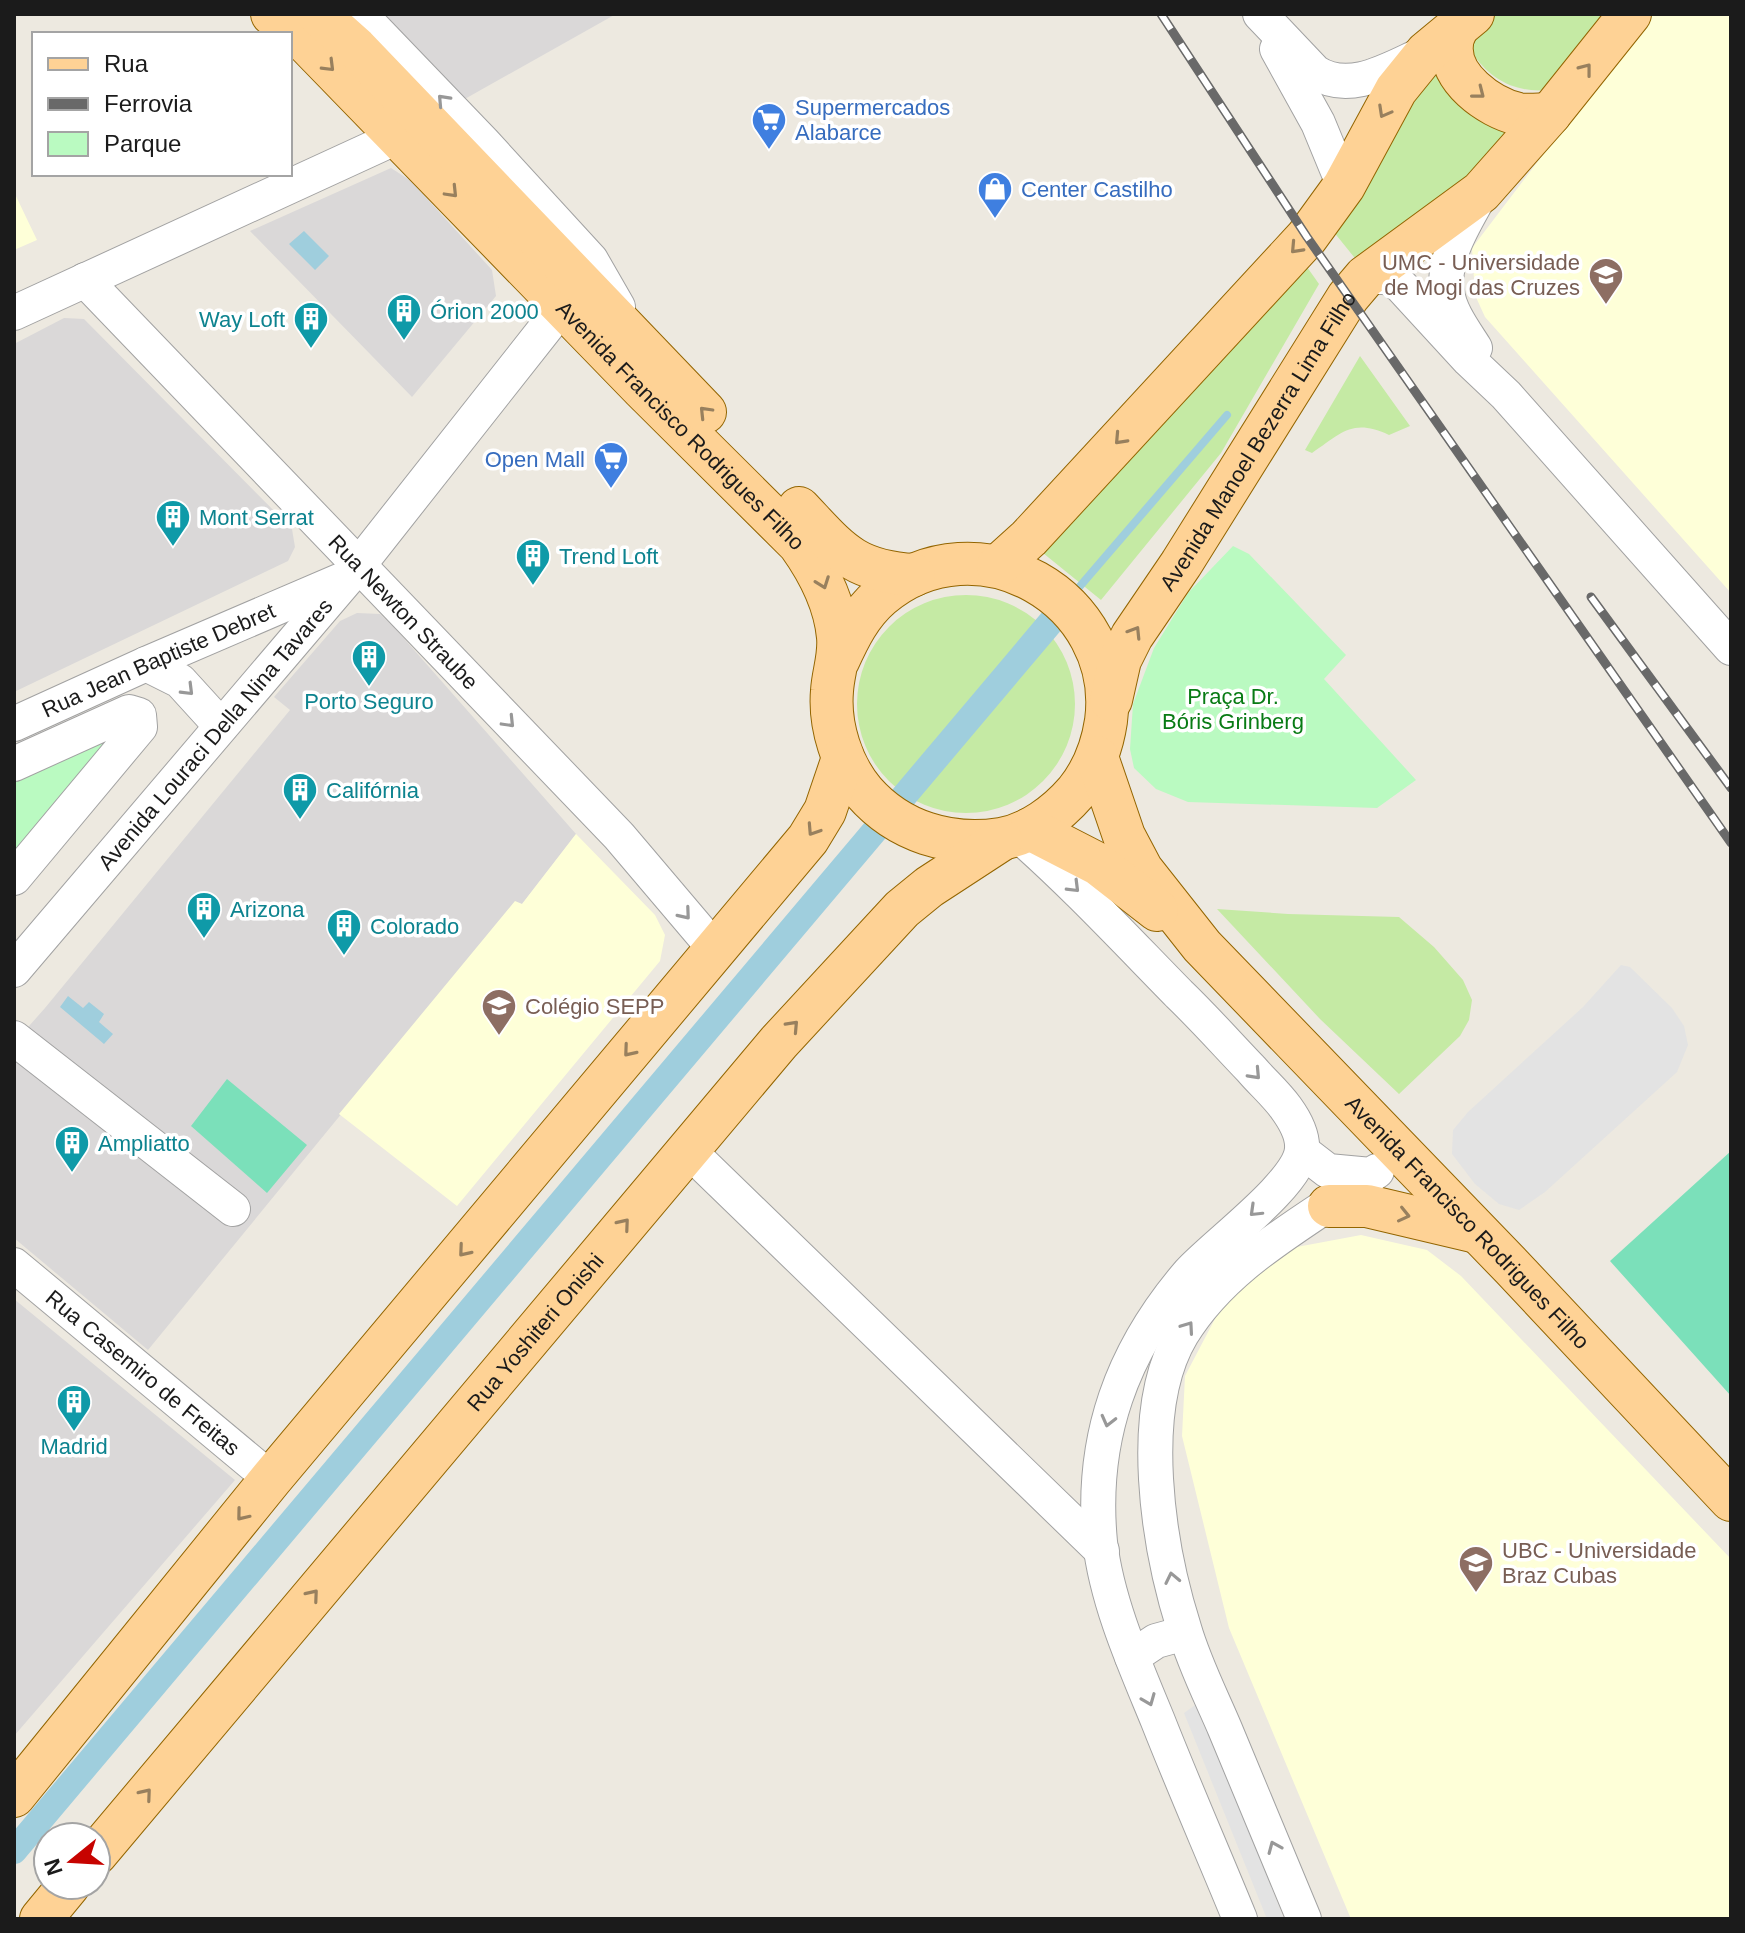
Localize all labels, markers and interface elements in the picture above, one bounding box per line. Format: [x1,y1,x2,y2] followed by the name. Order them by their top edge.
[32,32,292,176] legend
[104,50,149,77] text: Rua
[320,57,334,71] one-way arrow
[1577,63,1591,78] one-way arrow
[1470,83,1485,97] one-way arrow
[104,90,193,117] text: Ferrovia
[438,95,452,109] one-way arrow
[795,95,950,145] place label: Supermercados Alabarce
[750,101,788,151] supermarket icon: Supermercados Alabarce
[1378,104,1394,118] one-way arrow
[104,130,181,157] text: Parque
[976,170,1014,220] shop icon: Center Castilho
[1021,177,1173,202] place label: Center Castilho
[443,183,458,197] one-way arrow
[1291,239,1306,253] one-way arrow
[1382,250,1580,300] place label: UMC - Universidade de Mogi das Cruzes
[1587,256,1625,306] school or university icon: UMC - Universidade de Mogi das Cruzes
[1154,287,1361,595] street label: Avenida Manoel Bezerra Lima Filho
[385,292,423,342] building icon: Órion 2000
[552,295,810,555] street label: Avenida Francisco Rodrigues Filho
[430,299,539,324] place label: Órion 2000
[292,300,330,350] building icon: Way Loft
[199,307,285,332] place label: Way Loft
[699,407,714,421] one-way arrow
[1115,430,1130,444] one-way arrow
[592,440,630,490] supermarket icon: Open Mall
[485,447,585,472] place label: Open Mall
[154,498,192,548] building icon: Mont Serrat
[199,505,314,530] place label: Mont Serrat
[324,529,483,694] street label: Rua Newton Straube
[514,537,552,587] building icon: Trend Loft
[559,544,658,569] place label: Trend Loft
[813,576,829,590] one-way arrow
[93,593,337,875] street label: Avenida Louraci Della Nina Tavares
[38,598,279,722] street label: Rua Jean Baptiste Debret
[1125,626,1141,641] one-way arrow
[350,638,388,688] building icon: Porto Seguro
[179,681,193,695] one-way arrow
[1162,684,1304,734] park label: Praça Dr. Bóris Grinberg
[304,689,434,714] place label: Porto Seguro
[500,713,515,727] one-way arrow
[281,771,319,821] building icon: Califórnia
[326,778,420,803] place label: Califórnia
[808,821,823,835] one-way arrow
[1065,878,1079,892] one-way arrow
[185,890,223,940] building icon: Arizona
[230,897,305,922] place label: Arizona
[675,905,690,919] one-way arrow
[325,907,363,957] building icon: Colorado
[370,914,459,939] place label: Colorado
[480,987,518,1037] school or university icon: Colégio SEPP
[525,994,664,1019] place label: Colégio SEPP
[784,1021,798,1036] one-way arrow
[624,1042,639,1056] one-way arrow
[1246,1065,1261,1079] one-way arrow
[1341,1090,1595,1354] street label: Avenida Francisco Rodrigues Filho
[53,1124,91,1174] building icon: Ampliatto
[98,1131,190,1156] place label: Ampliatto
[1250,1202,1264,1217] one-way arrow
[1396,1205,1410,1222] one-way arrow
[614,1219,629,1233] one-way arrow
[459,1242,473,1257] one-way arrow
[462,1248,608,1416] street label: Rua Yoshiteri Onishi
[41,1285,245,1460] street label: Rua Casemiro de Freitas
[1178,1321,1193,1335] one-way arrow
[55,1383,93,1433] building icon: Madrid
[1101,1413,1118,1427] one-way arrow
[40,1434,108,1459] place label: Madrid
[237,1505,252,1520] one-way arrow
[1502,1538,1696,1588] place label: UBC - Universidade Braz Cubas
[1457,1544,1495,1594] school or university icon: UBC - Universidade Braz Cubas
[1164,1572,1181,1586] one-way arrow
[303,1589,318,1604] one-way arrow
[1139,1692,1156,1706] one-way arrow
[136,1789,151,1803] one-way arrow
[32,1821,112,1901] north arrow
[1268,1841,1284,1855] one-way arrow
[39,1856,68,1878] text: N

